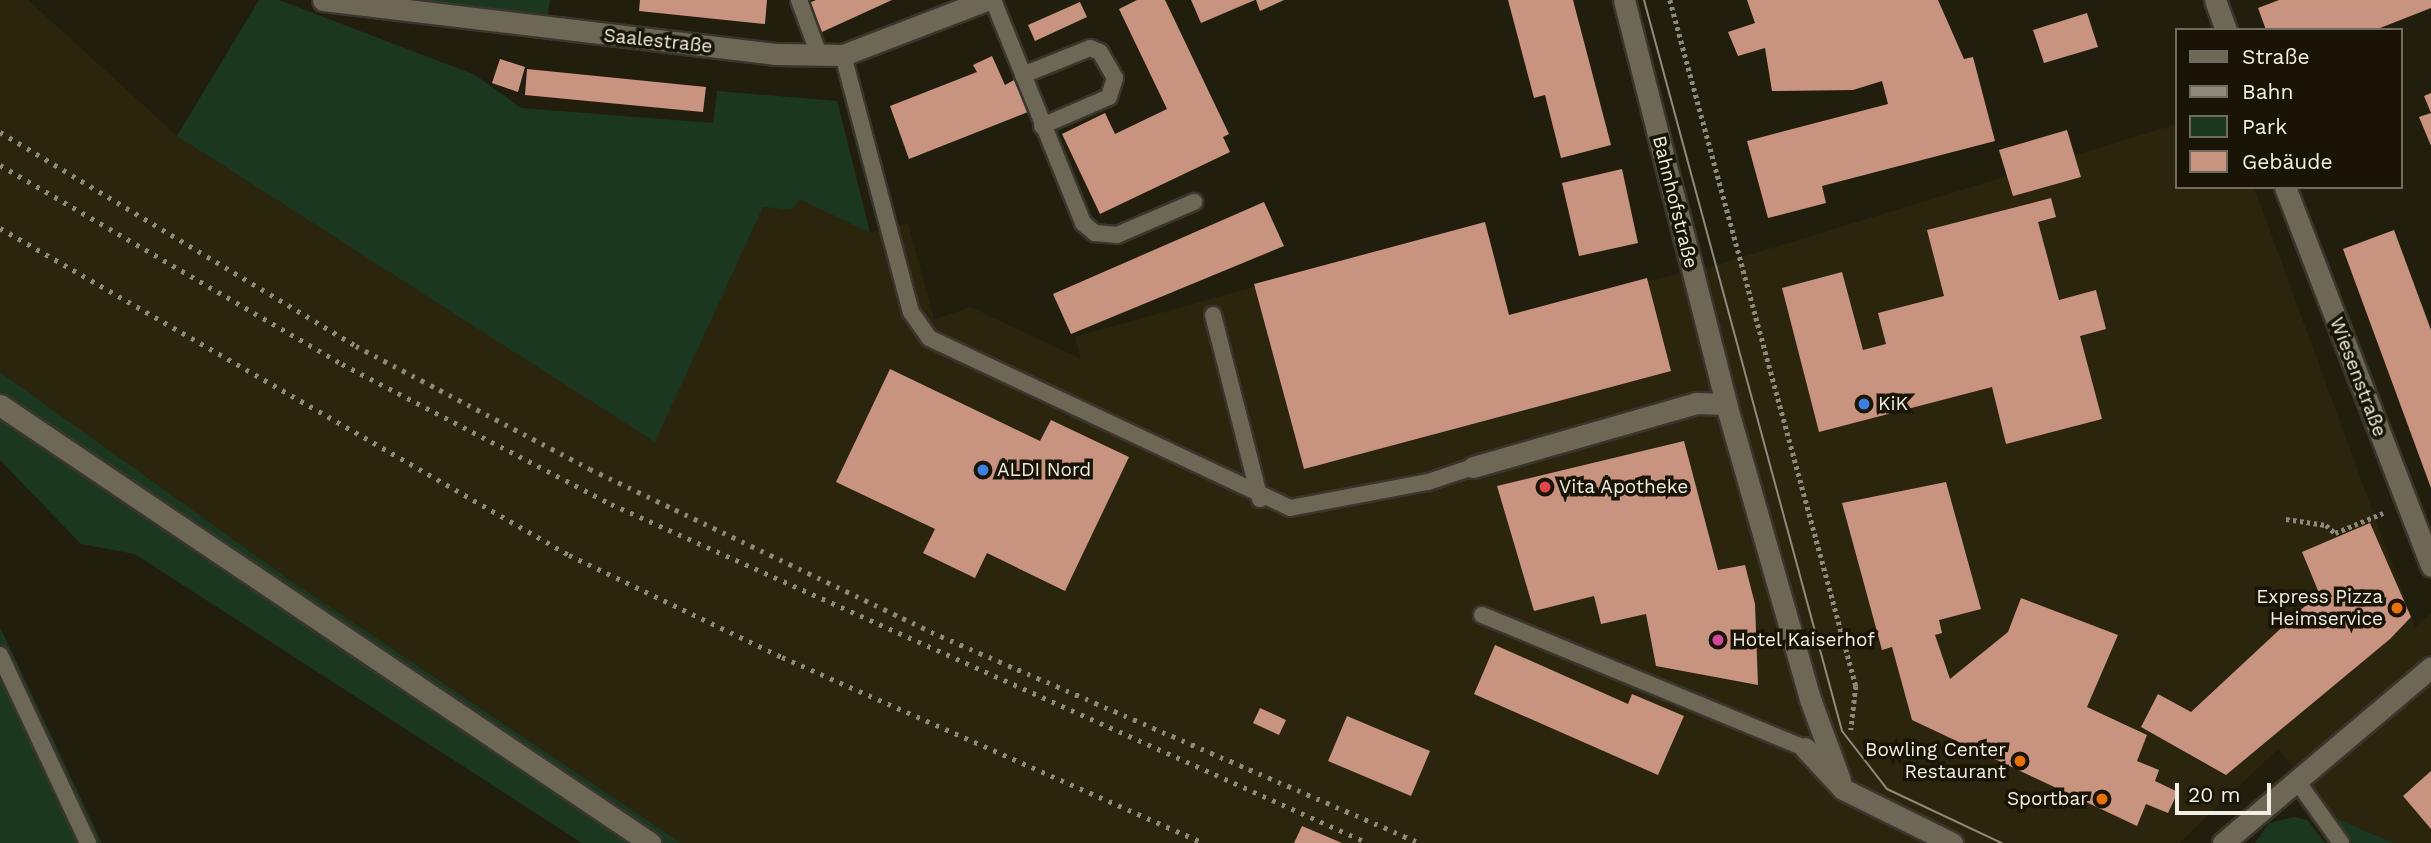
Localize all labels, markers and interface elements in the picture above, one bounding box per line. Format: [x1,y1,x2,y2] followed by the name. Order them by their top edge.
[603,24,713,58] street label: Saalestraße
[2176,28,2403,189] legend
[2242,44,2310,69] text: Straße
[2242,79,2294,104] text: Bahn
[2242,114,2287,139] text: Park
[1647,133,1703,271] street label: Bahnhofstraße
[2242,149,2333,174] text: Gebäude
[2325,314,2391,440] street label: Wiesenstraße
[1878,393,1908,415] place label: KiK
[1856,396,1872,412] marker: KiK
[997,459,1091,481] place label: ALDI Nord
[975,462,991,478] marker: ALDI Nord
[1559,476,1689,498] place label: Vita Apotheke
[1537,479,1553,495] marker: Vita Apotheke
[2256,586,2383,630] place label: Express Pizza Heimservice
[2389,600,2405,616] marker: Express Pizza Heimservice
[1732,629,1875,651] place label: Hotel Kaiserhof
[1710,632,1726,648] marker: Hotel Kaiserhof
[1865,739,2006,783] place label: Bowling Center Restaurant
[2012,753,2028,769] marker: Bowling Center Restaurant
[2179,770,2275,814] scale bar
[2188,782,2240,807] text: 20 m
[2007,788,2088,810] place label: Sportbar
[2094,791,2110,807] marker: Sportbar

